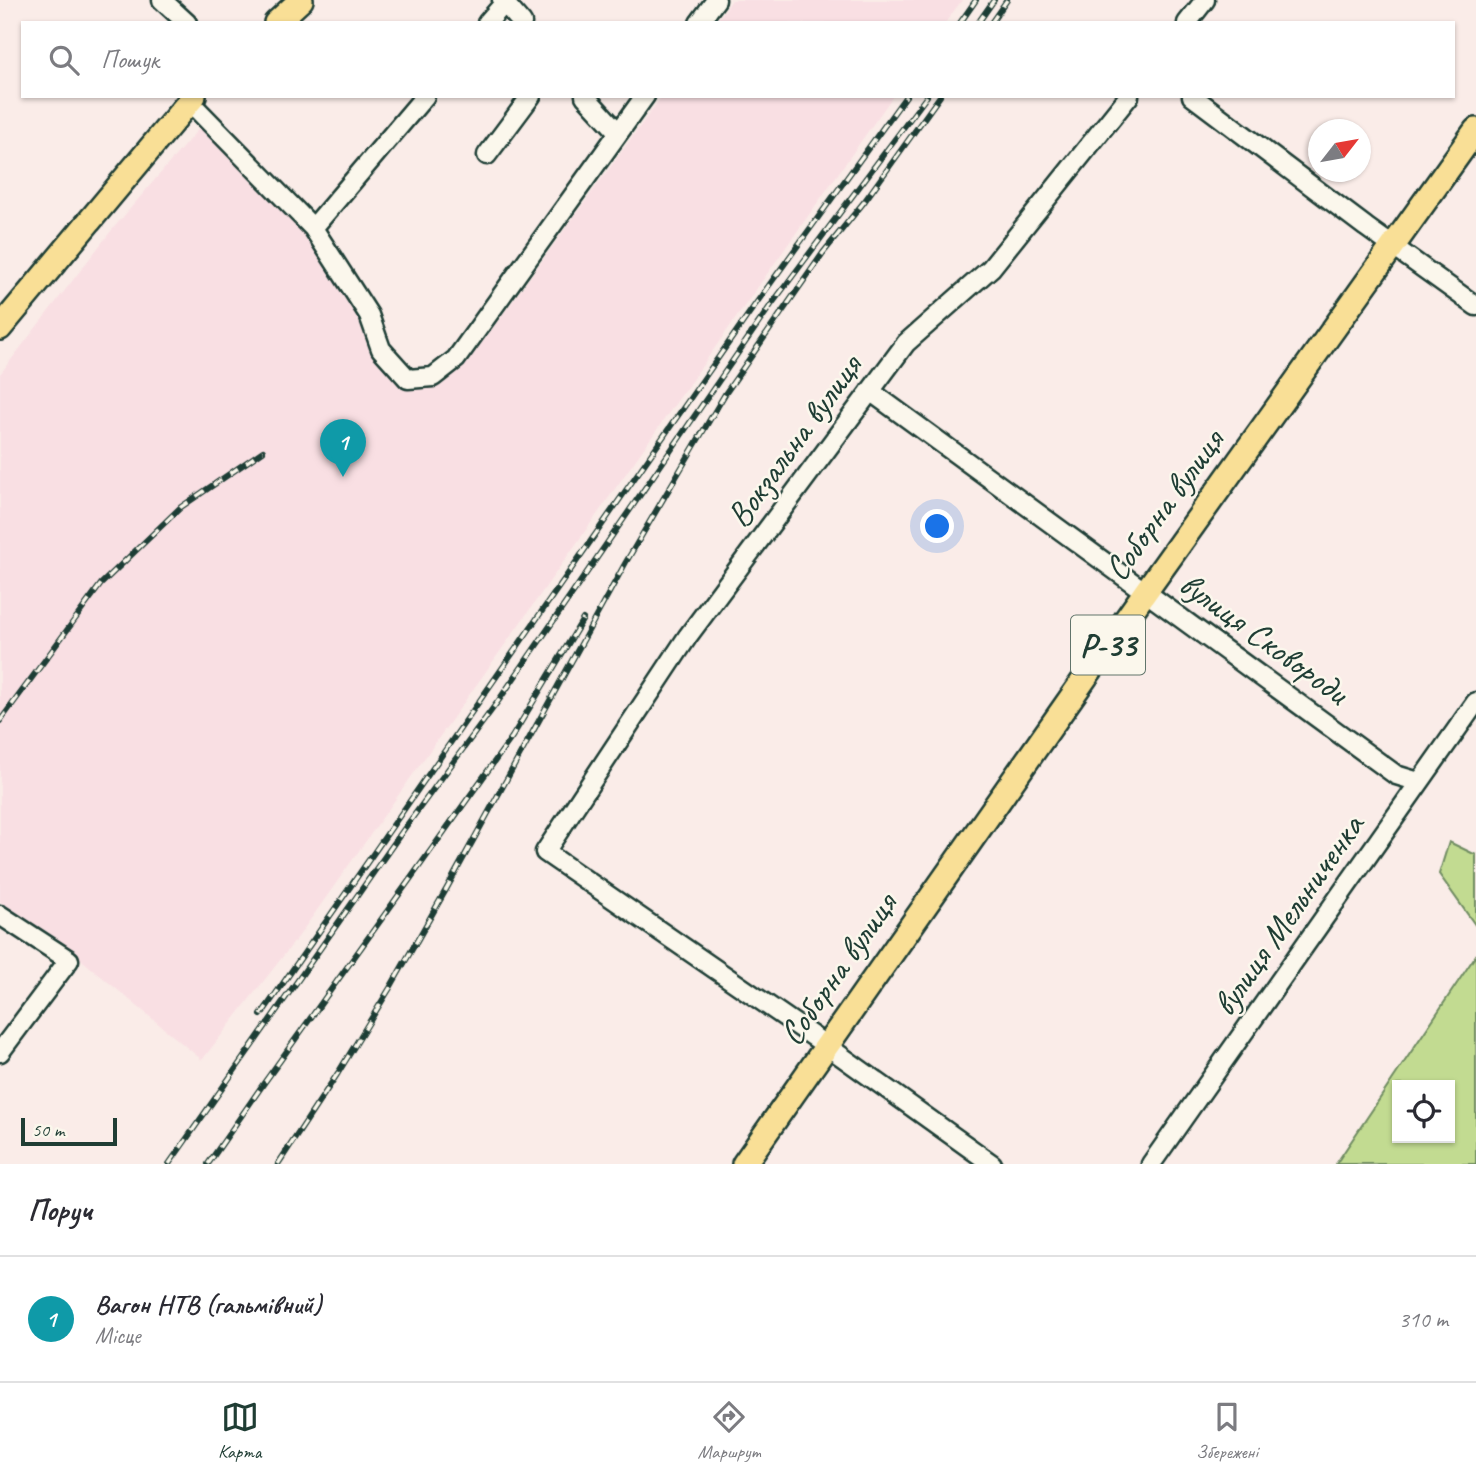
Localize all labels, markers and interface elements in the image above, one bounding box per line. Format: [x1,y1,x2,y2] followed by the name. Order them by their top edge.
[21,21,1455,98] search box
[45,41,83,79] icon: search
[101,43,159,76] text: Пошук
[1308,119,1371,182] north arrow
[716,343,874,536] street label: Вокзальна вулиця
[1094,418,1236,590] street label: Соборна вулиця
[320,419,366,477] pin: 1
[920,509,954,543] your location
[1171,562,1359,716] street label: вулиця Сковороди
[1071,616,1145,674] road number: Р-33
[1202,803,1376,1024] street label: вулиця Мельниченка
[769,881,909,1054] street label: Соборна вулиця
[1392,1080,1455,1143] map controls
[1392,1080,1455,1143] button: locate
[21,1115,117,1147] scale bar
[32,1118,64,1142] text: 50 m
[28,1191,92,1229] text: Поруч
[95,1288,322,1321] text: Вагон НТВ (гальмівний)
[46,1305,56,1334] text: 1
[1399,1305,1448,1334] text: 310 m
[95,1321,141,1350] text: Місце
[218,1398,261,1464] tab: Карта
[697,1398,760,1464] tab: Маршрут
[1196,1398,1258,1464] tab: Збережені

